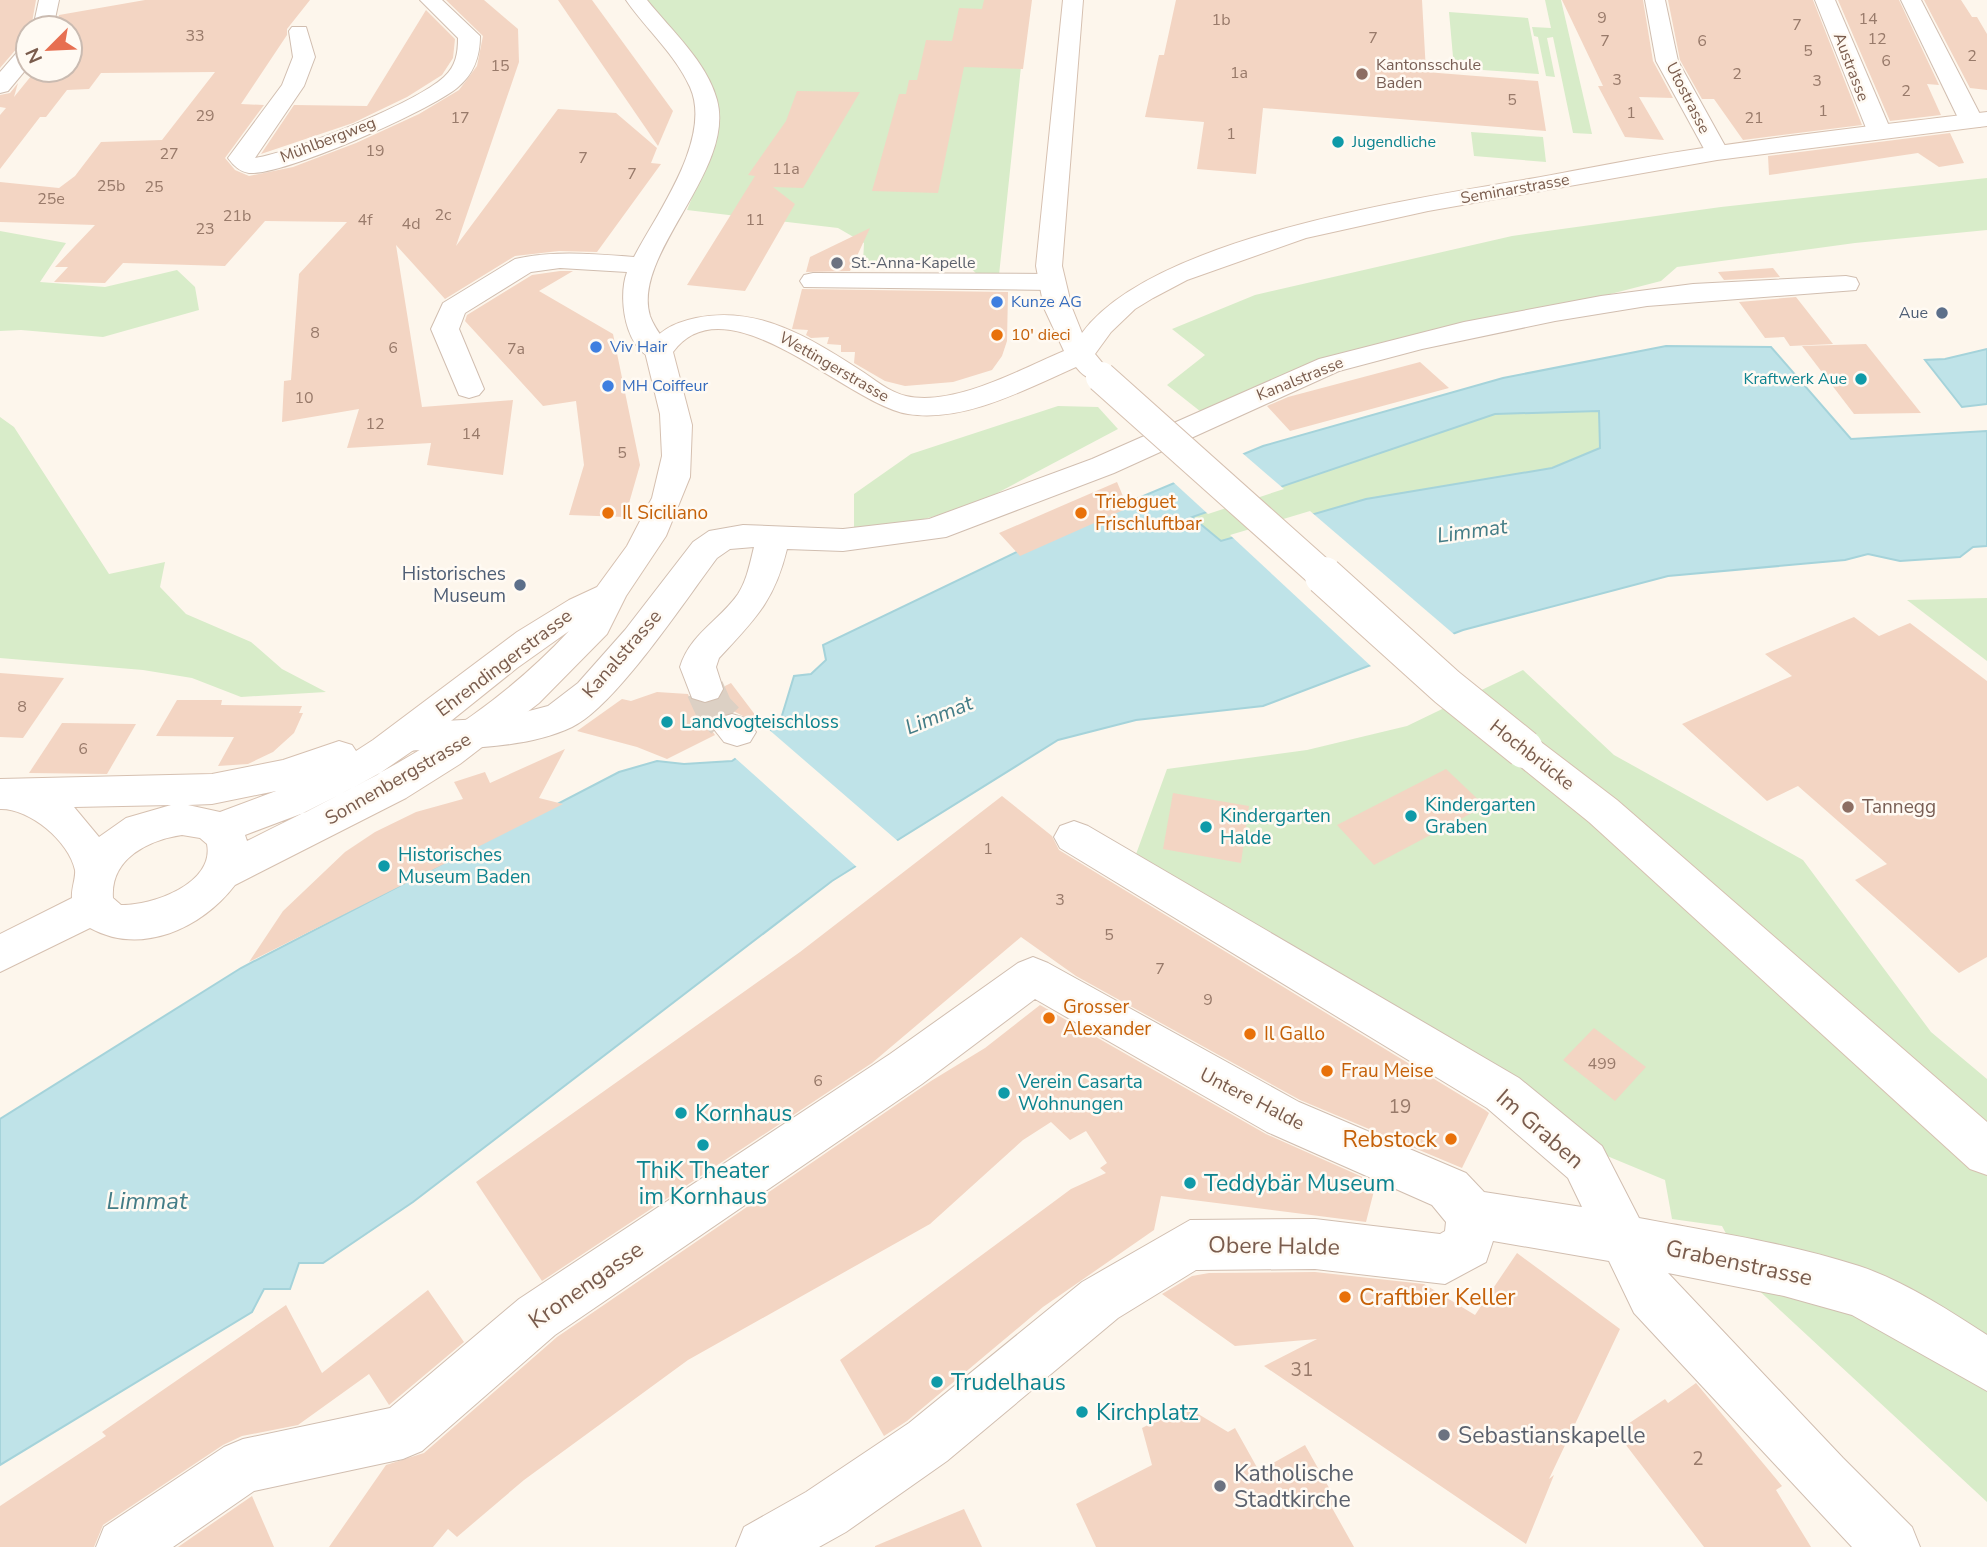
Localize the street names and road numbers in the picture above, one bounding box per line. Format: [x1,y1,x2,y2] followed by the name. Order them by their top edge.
[1828,30,1874,104] street label: Austrasse
[1661,59,1715,137] street label: Utostrasse
[277,112,379,168] street label: Mühlbergweg
[1459,169,1571,209] street label: Seminarstrasse
[775,327,893,407] street label: Wettingerstrasse
[1253,352,1347,406] street label: Kanalstrasse
[430,603,578,723] street label: Ehrendingerstrasse
[576,604,668,704] street label: Kanalstrasse
[1484,714,1580,796] street label: Hochbrücke
[320,727,476,831] street label: Sonnenbergstrasse
[1195,1061,1309,1137] street label: Untere Halde
[1489,1082,1591,1176] street label: Im Graben
[1208,1229,1340,1263] street label: Obere Halde
[1663,1232,1815,1294] street label: Grabenstrasse
[522,1234,650,1336] street label: Kronengasse

